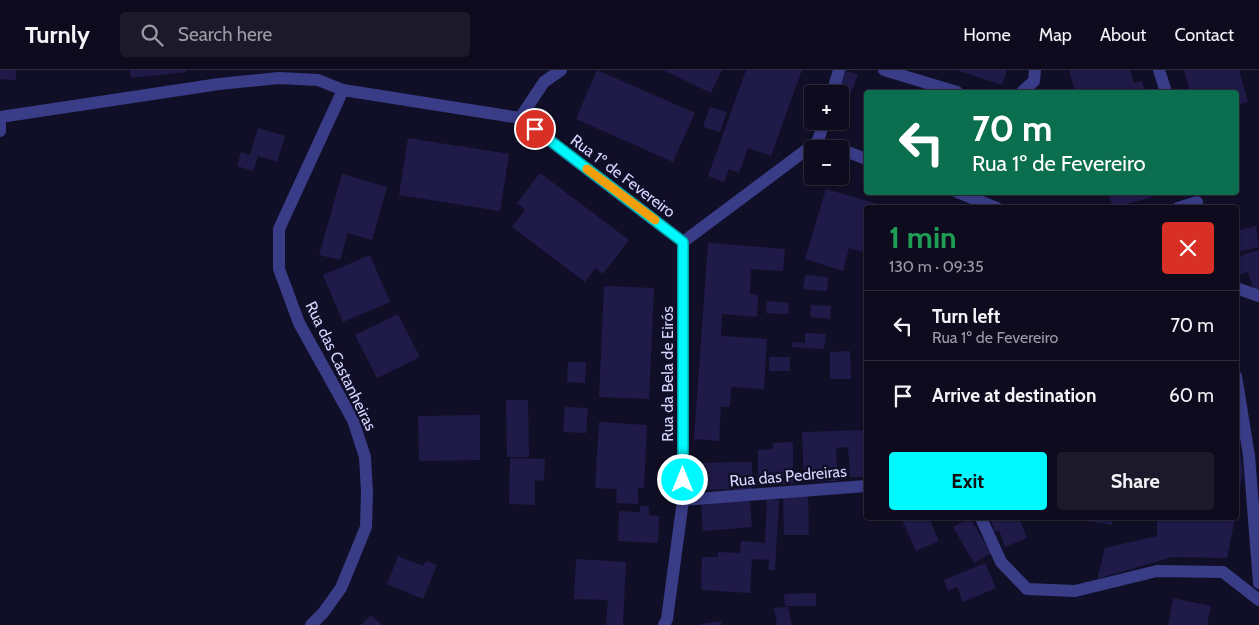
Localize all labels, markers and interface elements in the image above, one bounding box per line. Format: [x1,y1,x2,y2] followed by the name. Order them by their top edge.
[120,12,470,57] search box
[25,20,90,49] text: Turnly
[138,21,166,49] icon: search
[178,23,272,46] text: Search here
[963,24,1011,46] text: Home
[1039,24,1072,46] text: Map
[1100,24,1146,46] text: About
[1174,24,1234,46] text: Contact
[804,85,849,185] map controls
[804,85,849,130] button: +
[972,107,1053,150] text: 70 m
[514,108,556,150] pin
[889,110,954,175] icon: left
[521,115,549,143] icon: arrive
[567,130,679,222] street label: Rua 1º de Fevereiro
[804,140,849,185] button: −
[972,150,1146,177] text: Rua 1º de Fevereiro
[889,219,957,256] text: 1 min
[1162,222,1214,274] button: close
[889,257,984,276] text: 130 m · 09:35
[301,298,381,434] street label: Rua das Castanheiras
[932,305,1000,328] text: Turn left
[658,306,677,442] street label: Rua da Bela de Eirós
[889,312,917,340] icon: left
[1170,314,1214,337] text: 70 m
[932,328,1058,347] text: Rua 1º de Fevereiro
[889,382,917,410] icon: arrive
[932,384,1096,407] text: Arrive at destination
[1169,384,1214,407] text: 60 m
[889,452,1047,510] button: Exit
[1057,452,1214,510] button: Share
[656,453,708,505] position arrow
[729,461,848,491] street label: Rua das Pedreiras

